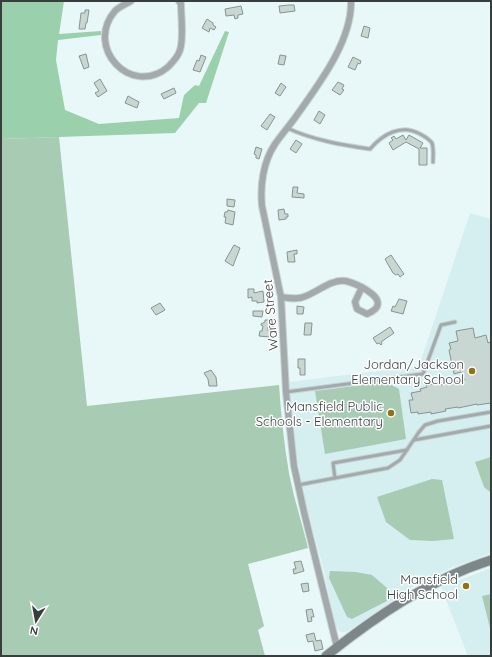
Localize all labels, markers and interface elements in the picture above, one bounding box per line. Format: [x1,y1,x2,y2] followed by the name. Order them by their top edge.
[259,279,281,351] street label: Ware Street
[351,356,464,387] place label: Jordan/Jackson Elementary School
[467,366,477,376] marker: Jordan/Jackson Elementary School
[256,398,383,429] place label: Mansfield Public Schools - Elementary
[386,408,396,418] marker: Mansfield Public Schools - Elementary
[387,571,458,602] place label: Mansfield High School
[461,581,471,591] marker: Mansfield High School
[16,601,56,641] north arrow
[29,623,39,638] text: N

